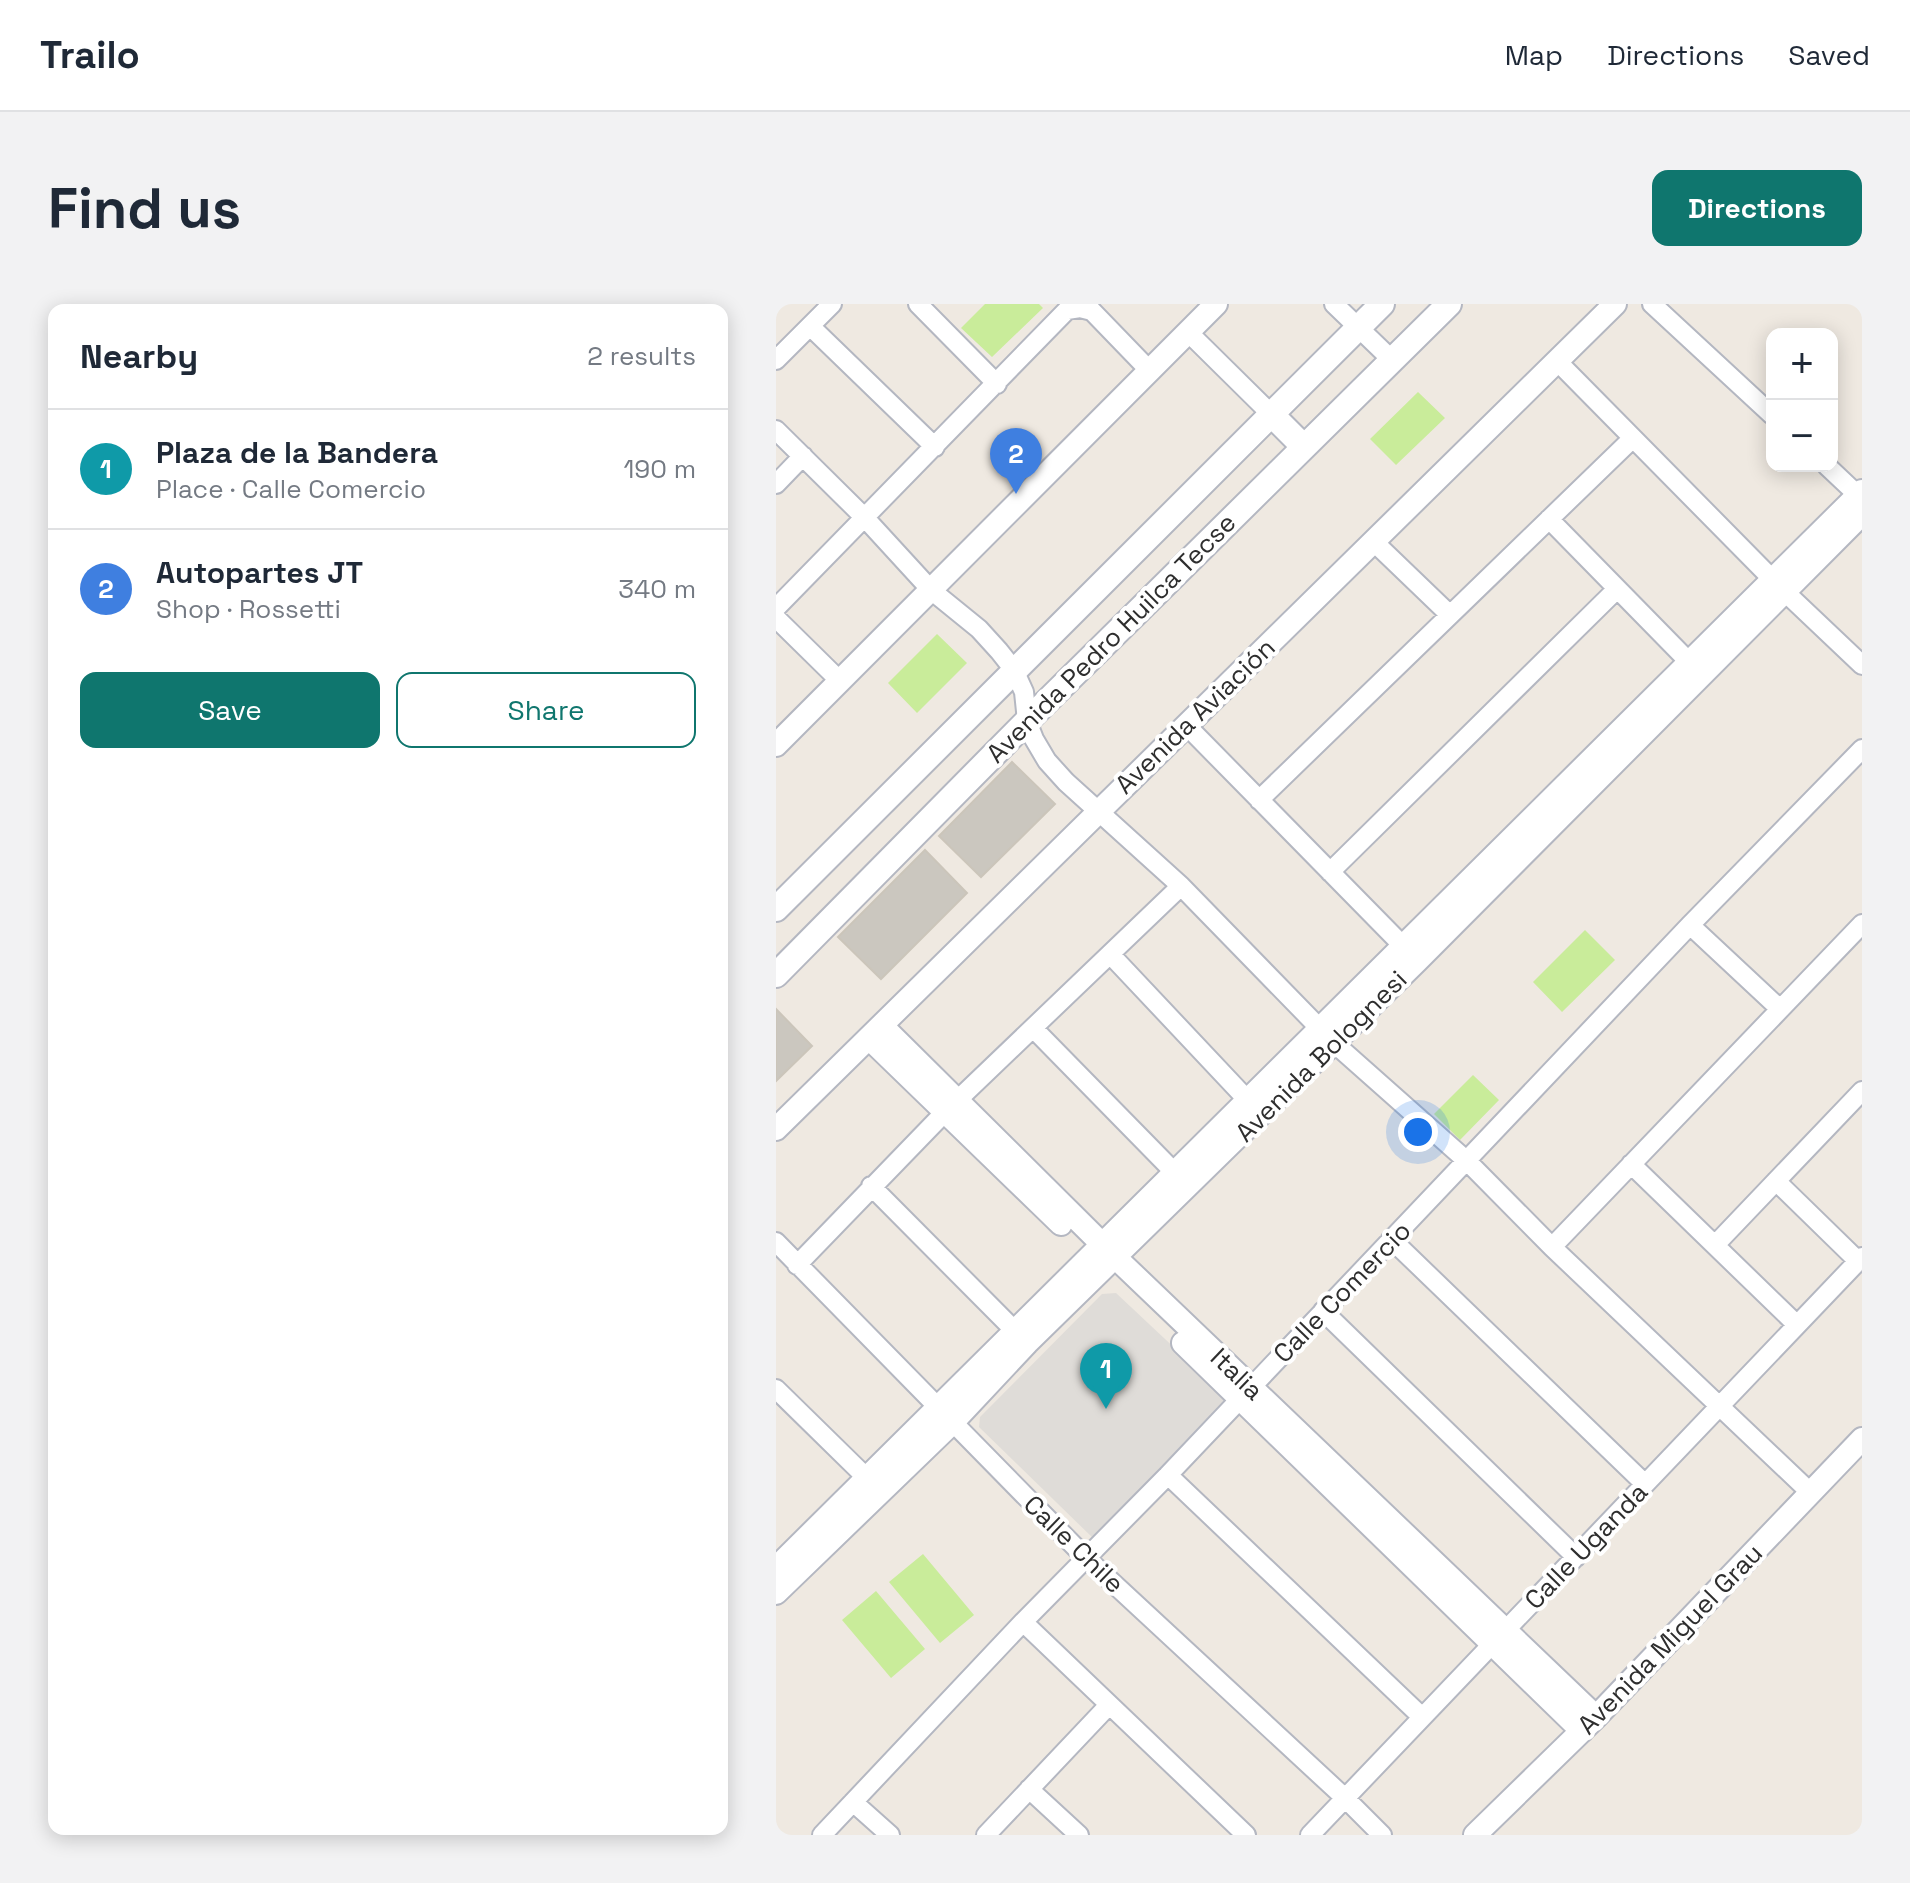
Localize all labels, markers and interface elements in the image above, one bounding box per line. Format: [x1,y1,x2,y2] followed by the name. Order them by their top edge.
[40,31,140,79] text: Trailo
[1505,37,1563,73] text: Map
[1607,37,1744,73] text: Directions
[1788,37,1870,73] text: Saved
[1652,170,1862,246] button: Directions
[48,173,241,244] text: Find us
[1766,328,1838,472] map controls
[1766,328,1838,400] button: +
[80,335,198,378] text: Nearby
[587,339,696,373] text: 2 results
[1766,400,1838,472] button: −
[990,428,1042,494] pin: 2
[156,433,438,472] text: Plaza de la Bandera
[100,452,112,486] text: 1
[624,452,696,486] text: 190 m
[156,472,426,506] text: Place · Calle Comercio
[979,506,1243,770] street label: Avenida Pedro Huilca Tecse
[156,553,363,592] text: Autopartes JT
[98,572,114,606] text: 2
[618,572,696,606] text: 340 m
[156,592,341,626] text: Shop · Rossetti
[1108,631,1282,801] street label: Avenida Aviación
[80,672,380,748] button: Save
[396,672,696,748] button: Share
[1228,963,1414,1149] street label: Avenida Bolognesi
[1398,1112,1438,1152] your location
[1266,1214,1418,1370] street label: Calle Comercio
[1203,1341,1271,1407] street label: Italia
[1080,1343,1132,1409] pin: 1
[1517,1476,1655,1616] street label: Calle Uganda
[1016,1488,1132,1600] street label: Calle Chile
[1570,1536,1770,1742] street label: Avenida Miguel Grau

